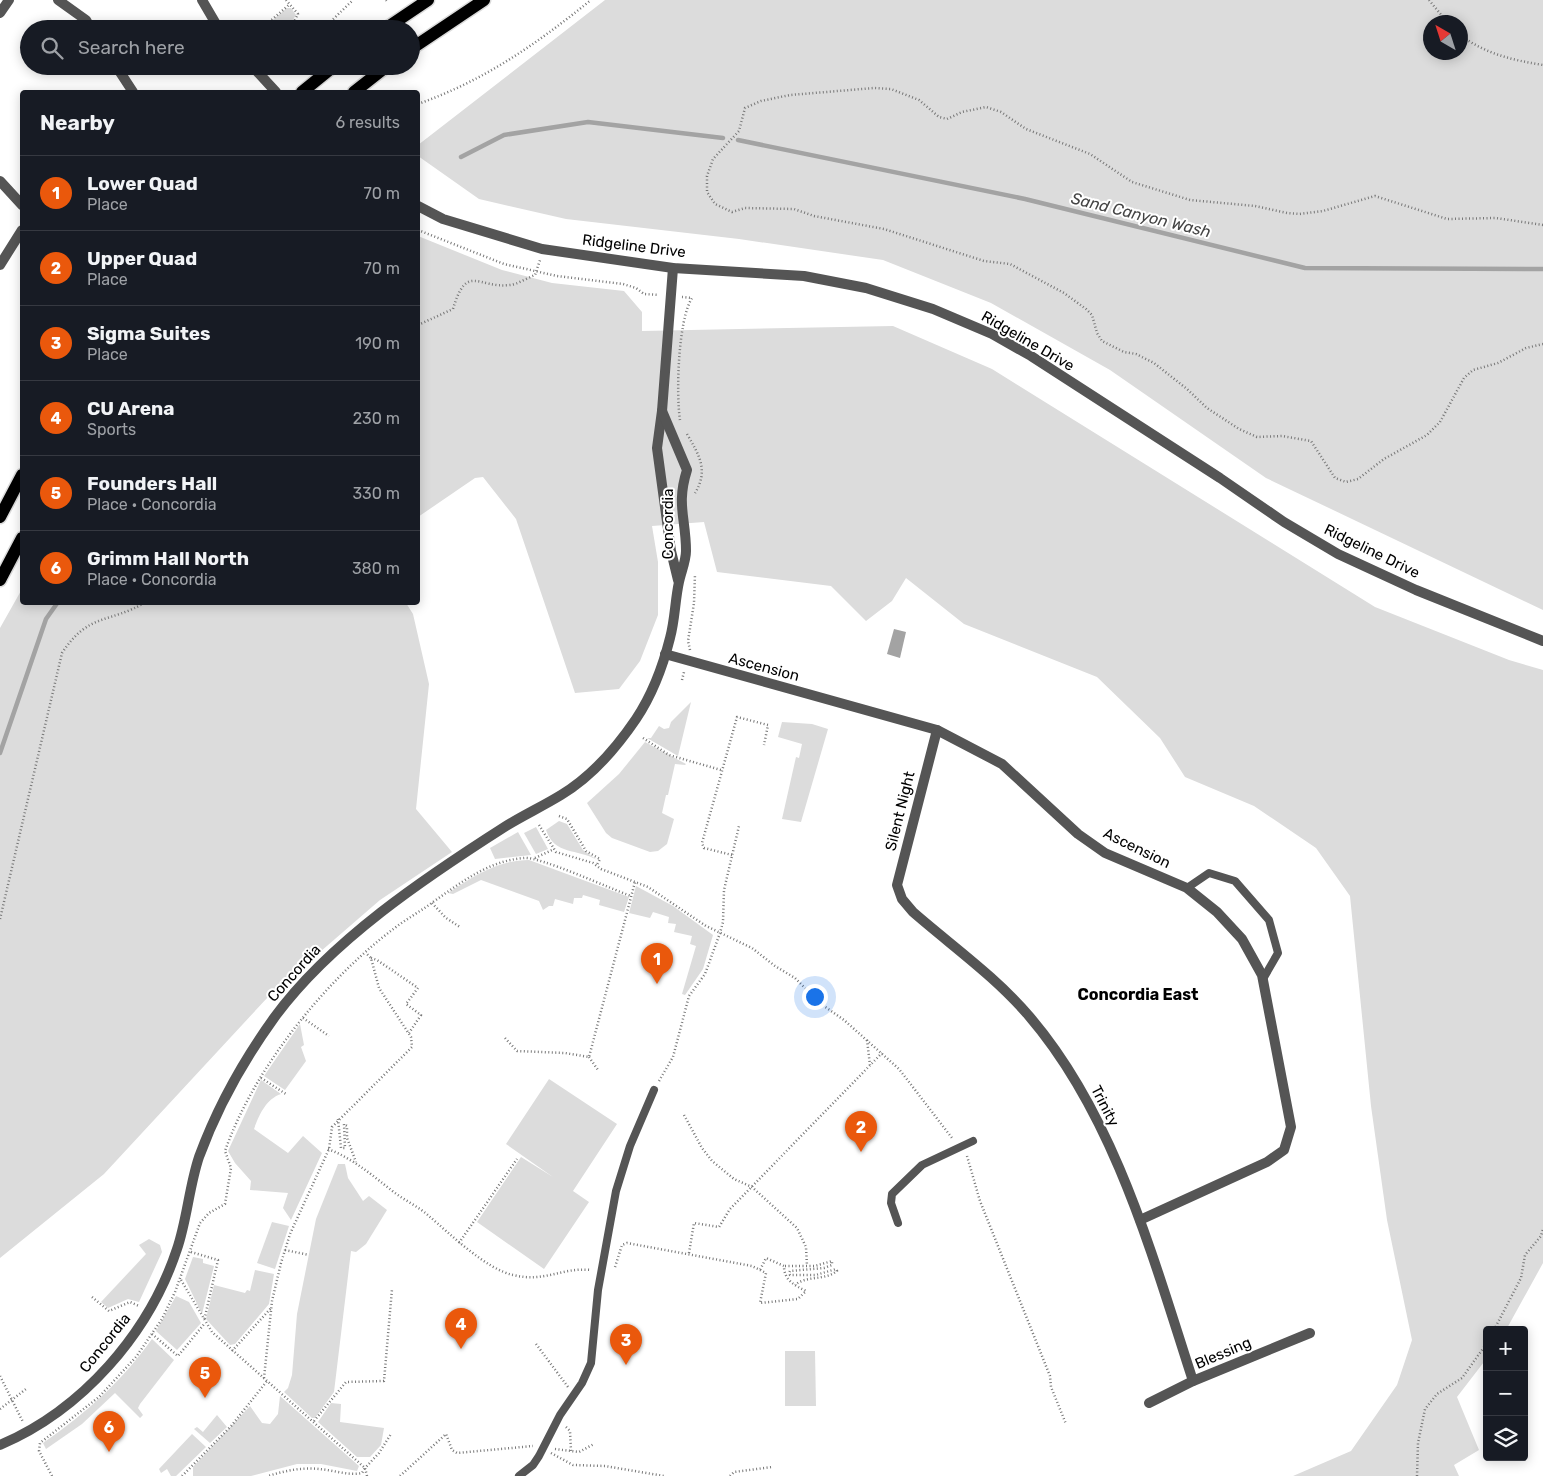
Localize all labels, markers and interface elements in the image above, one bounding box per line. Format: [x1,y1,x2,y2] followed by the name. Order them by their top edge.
[1423,15,1468,60] north arrow
[20,20,420,75] search box
[38,34,66,62] icon: search
[78,36,185,59] text: Search here
[40,110,115,135] text: Nearby
[335,113,400,132] text: 6 results
[87,172,198,195] text: Lower Quad
[52,184,60,203] text: 1
[363,184,400,203] text: 70 m
[1069,188,1213,242] water label: Sand Canyon Wash
[87,195,128,214] text: Place
[581,231,687,261] street label: Ridgeline Drive
[87,247,197,270] text: Upper Quad
[51,259,61,278] text: 2
[363,259,400,278] text: 70 m
[87,270,128,289] text: Place
[978,307,1078,375] street label: Ridgeline Drive
[87,322,211,345] text: Sigma Suites
[51,334,61,353] text: 3
[355,334,400,353] text: 190 m
[87,345,128,364] text: Place
[87,397,175,420] text: CU Arena
[51,409,61,428] text: 4
[353,409,400,428] text: 230 m
[87,420,136,439] text: Sports
[87,472,217,495] text: Founders Hall
[51,484,61,503] text: 5
[352,484,400,503] text: 330 m
[659,489,677,559] street label: Concordia
[87,495,217,514] text: Place · Concordia
[1321,520,1423,582] street label: Ridgeline Drive
[87,547,249,570] text: Grimm Hall North
[51,559,61,578] text: 6
[352,559,400,578] text: 380 m
[87,570,217,589] text: Place · Concordia
[727,649,801,685] street label: Ascension
[881,769,919,853] street label: Silent Night
[1100,824,1174,872] street label: Ascension
[264,941,324,1005] street label: Concordia
[641,943,673,984] pin: 1
[802,984,828,1010] your location
[1077,985,1199,1004] district label: Concordia East
[1087,1082,1123,1130] street label: Trinity
[845,1111,877,1152] pin: 2
[445,1308,477,1349] pin: 4
[76,1310,134,1376] street label: Concordia
[610,1324,642,1365] pin: 3
[1483,1326,1528,1461] map controls
[1483,1326,1528,1371] button: +
[1192,1333,1254,1373] street label: Blessing
[189,1357,221,1398] pin: 5
[1483,1371,1528,1416] button: −
[93,1411,125,1452] pin: 6
[1483,1416,1528,1461] button: layers

